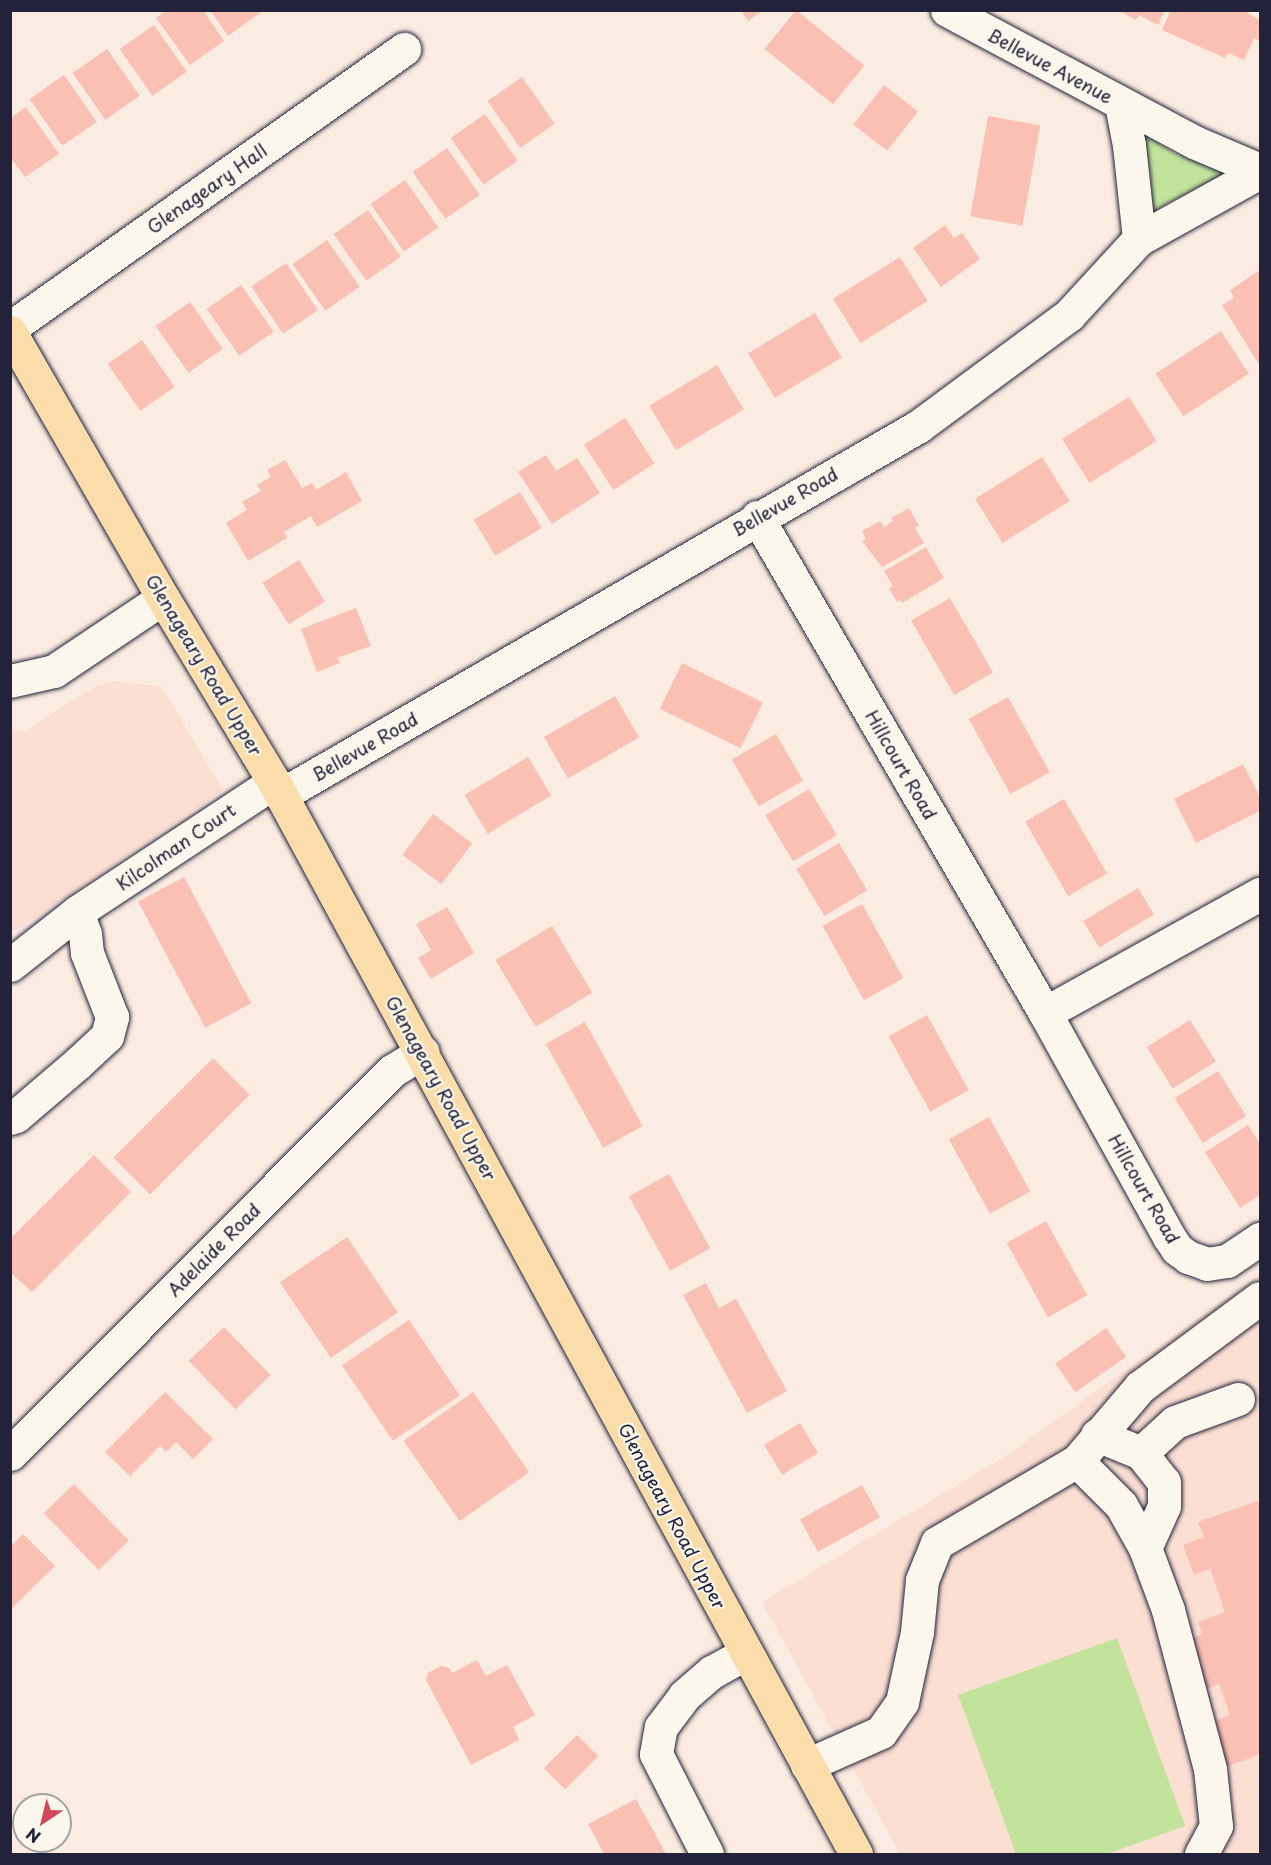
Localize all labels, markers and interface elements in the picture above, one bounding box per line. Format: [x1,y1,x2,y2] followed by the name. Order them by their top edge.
[984,24,1116,108] street label: Bellevue Avenue
[143,140,271,238] street label: Glenageary Hall
[727,462,843,542] street label: Bellevue Road
[141,570,267,760] street label: Glenageary Road Upper
[861,706,941,824] street label: Hillcourt Road
[307,707,423,787] street label: Bellevue Road
[112,799,240,895] street label: Kilcolman Court
[381,992,501,1184] street label: Glenageary Road Upper
[1104,1130,1184,1248] street label: Hillcourt Road
[163,1199,265,1301] street label: Adelaide Road
[614,1419,730,1613] street label: Glenageary Road Upper
[12,1793,72,1853] north arrow
[21,1823,45,1850] text: N

